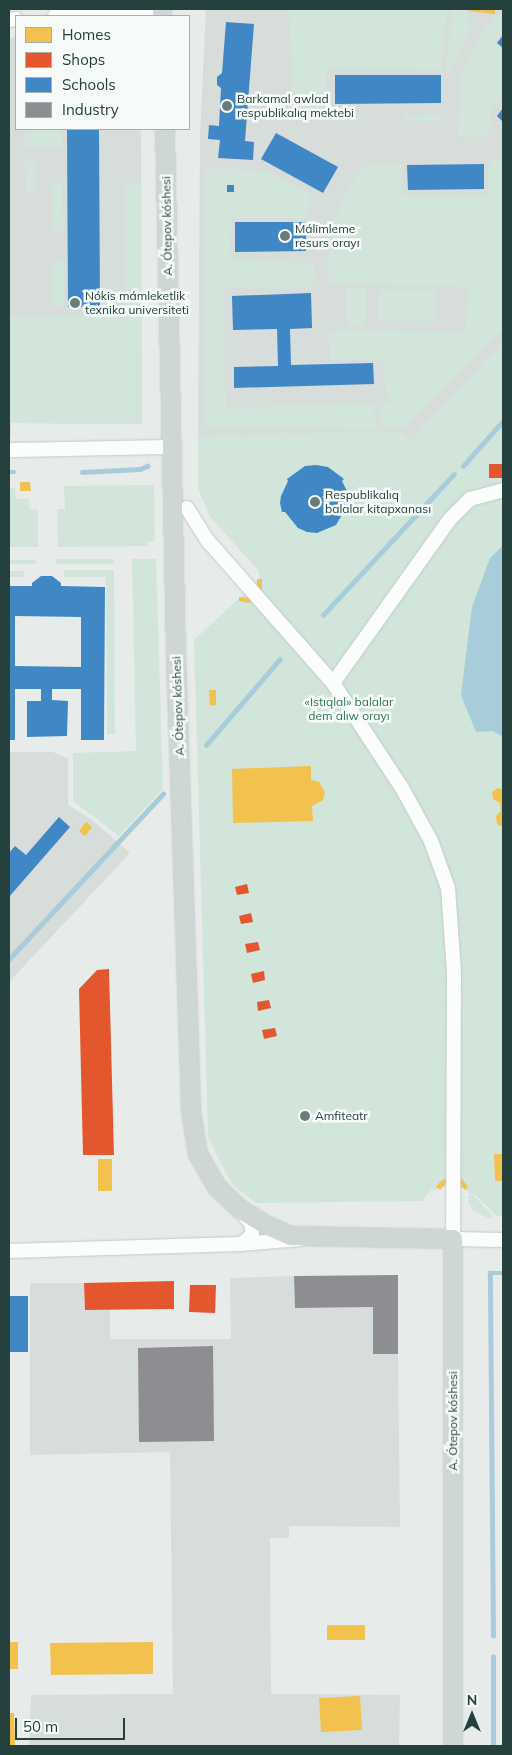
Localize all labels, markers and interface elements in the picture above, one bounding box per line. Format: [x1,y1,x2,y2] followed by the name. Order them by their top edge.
[15,15,190,130] legend
[62,25,111,44] text: Homes
[62,50,105,69] text: Shops
[62,75,116,94] text: Schools
[237,92,354,120] place label: Barkamal awlad respublikalıq mektebi
[62,100,119,119] text: Industry
[221,100,233,112] marker: Barkamal awlad respublikalıq mektebi
[159,176,175,276] street label: A. Ótepov kóshesi
[295,222,360,250] place label: Málimleme resurs orayı
[279,230,291,242] marker: Málimleme resurs orayı
[85,289,189,317] place label: Nókis mámleketlik texnika universiteti
[69,297,81,309] marker: Nókis mámleketlik texnika universiteti
[325,488,431,516] place label: Respublikalıq balalar kitapxanası
[309,496,321,508] marker: Respublikalıq balalar kitapxanası
[169,656,187,756] street label: A. Ótepov kóshesi
[305,695,393,723] park label: «Istıqlal» balalar dem alıw orayı
[315,1109,368,1123] place label: Amfiteatr
[299,1110,311,1122] marker: Amfiteatr
[446,1371,460,1471] street label: A. Ótepov kóshesi
[447,1690,497,1740] north arrow
[467,1691,477,1709] text: N
[18,1708,128,1740] scale bar
[23,1717,58,1736] text: 50 m

